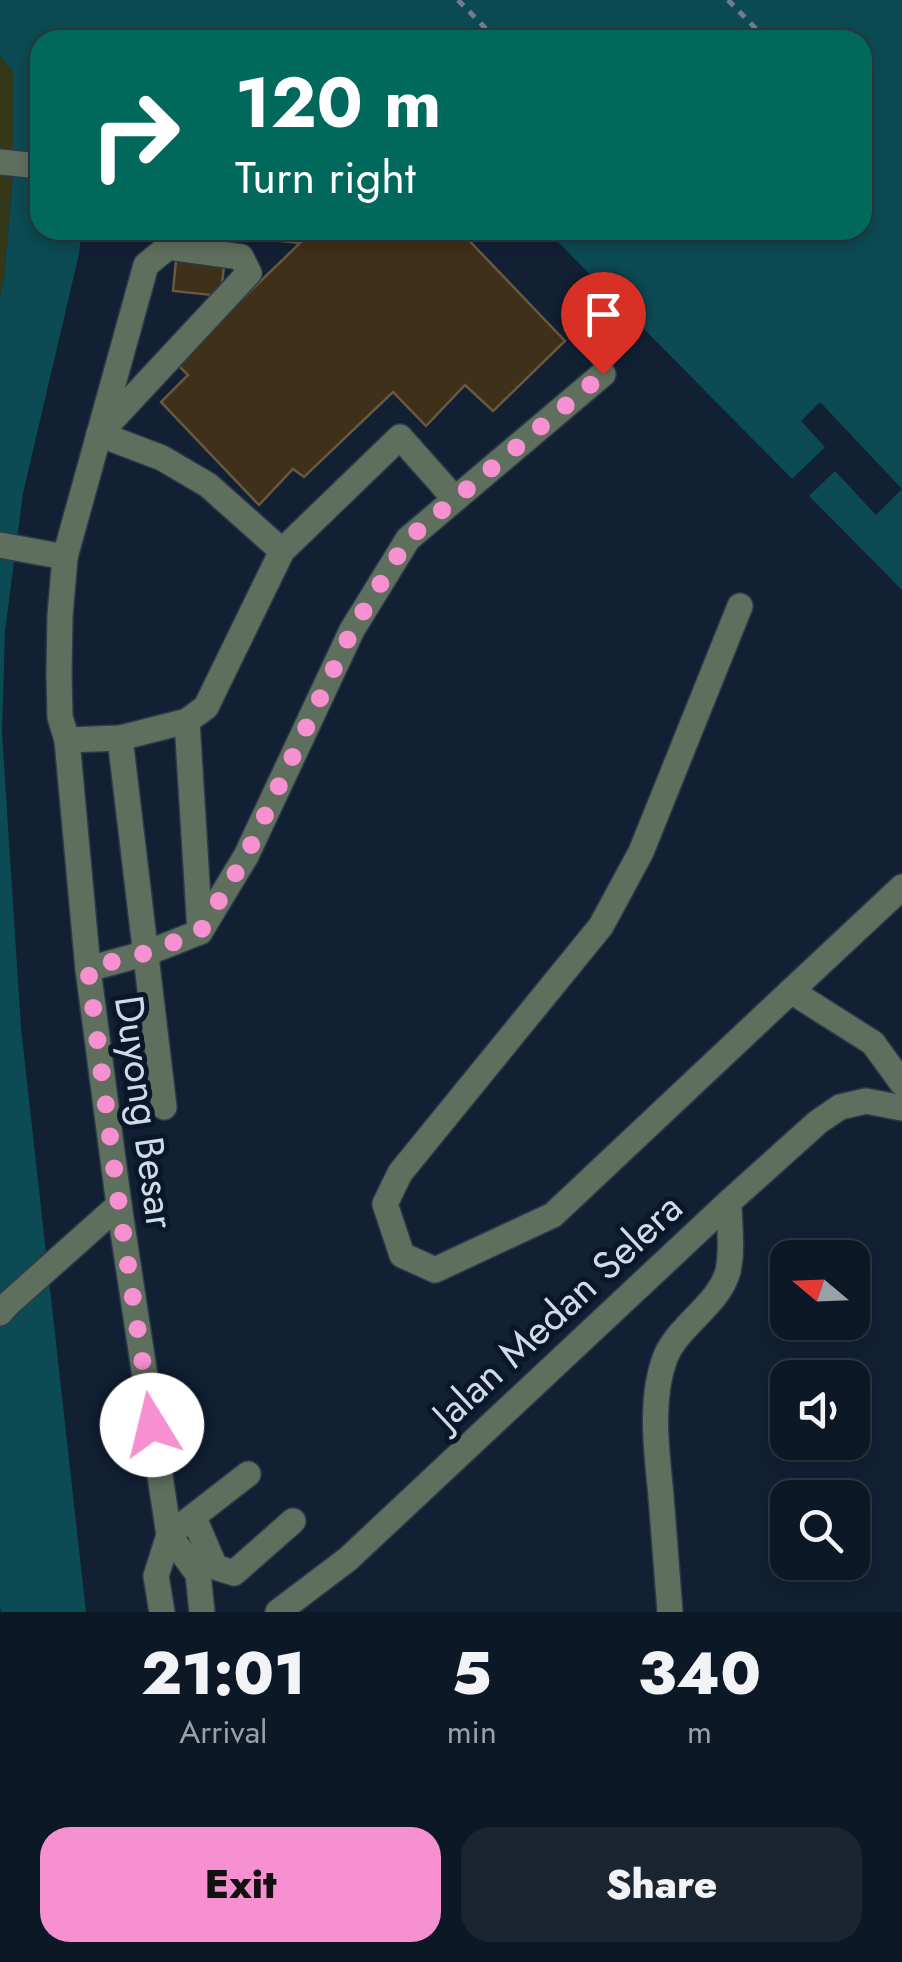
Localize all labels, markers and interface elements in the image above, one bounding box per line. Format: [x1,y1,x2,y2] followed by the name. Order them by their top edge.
[235,52,441,153] text: 120 m
[70,70,200,200] icon: right
[235,145,416,210] text: Turn right
[561,272,646,375] pin
[576,287,631,342] icon: arrive
[100,992,190,1233] street label: Duyong Besar
[415,1179,695,1446] street label: Jalan Medan Selera
[770,1240,870,1340] north arrow
[770,1240,870,1580] map controls
[770,1360,870,1460] button: sound
[100,1373,204,1477] position arrow
[770,1480,870,1580] button: search
[141,1630,306,1717] text: 21:01
[452,1630,492,1717] text: 5
[638,1630,761,1717] text: 340
[179,1709,267,1755] text: Arrival
[447,1709,497,1755] text: min
[687,1709,712,1755] text: m
[40,1827,441,1942] button: Exit
[461,1827,862,1942] button: Share

